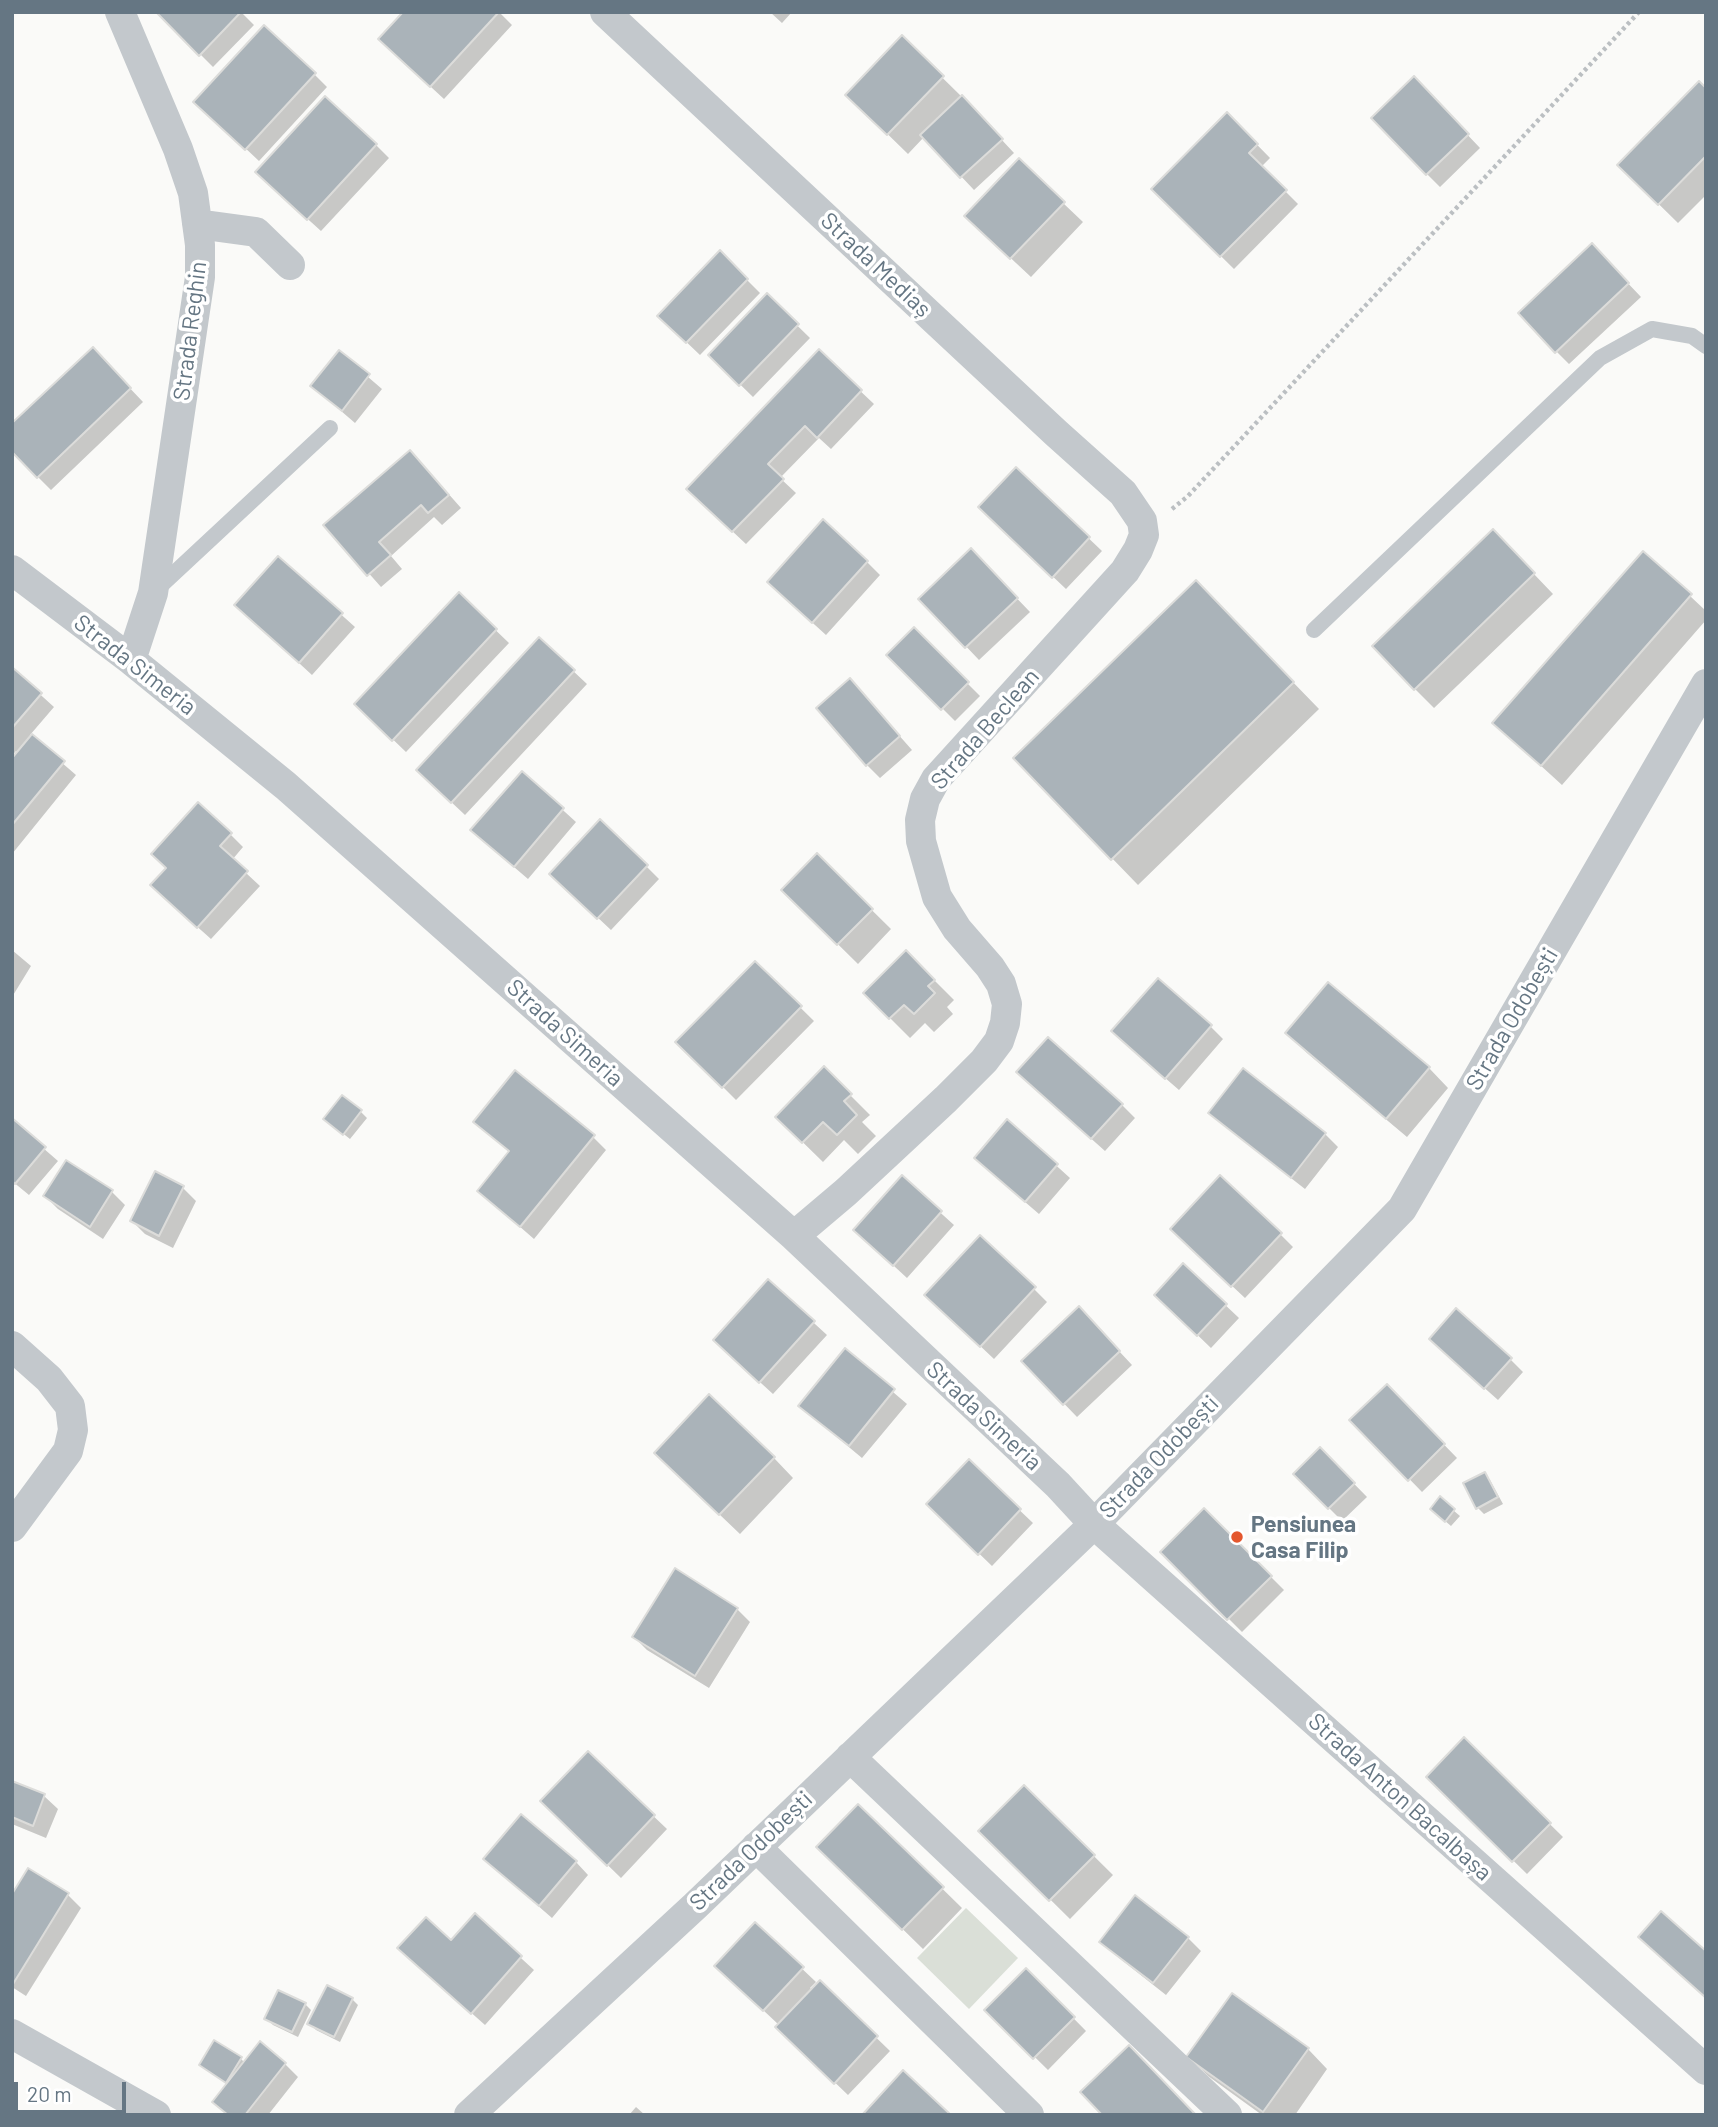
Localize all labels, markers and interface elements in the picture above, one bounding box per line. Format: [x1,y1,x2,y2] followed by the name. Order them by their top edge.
[815,207,937,323] street label: Strada Mediaș
[168,260,212,402] street label: Strada Reghin
[69,609,201,721] street label: Strada Simeria
[925,663,1045,795] street label: Strada Beclean
[1460,943,1564,1095] street label: Strada Odobești
[501,973,629,1093] street label: Strada Simeria
[921,1356,1047,1476] street label: Strada Simeria
[1094,1390,1224,1524] street label: Strada Odobești
[1251,1510,1356,1564] place label: Pensiunea Casa Filip
[1229,1529,1245,1545] marker: Pensiunea Casa Filip
[1303,1707,1497,1887] street label: Strada Anton Bacalbașa
[684,1786,818,1916] street label: Strada Odobești
[18,2068,130,2112] scale bar
[27,2081,72,2106] text: 20 m

